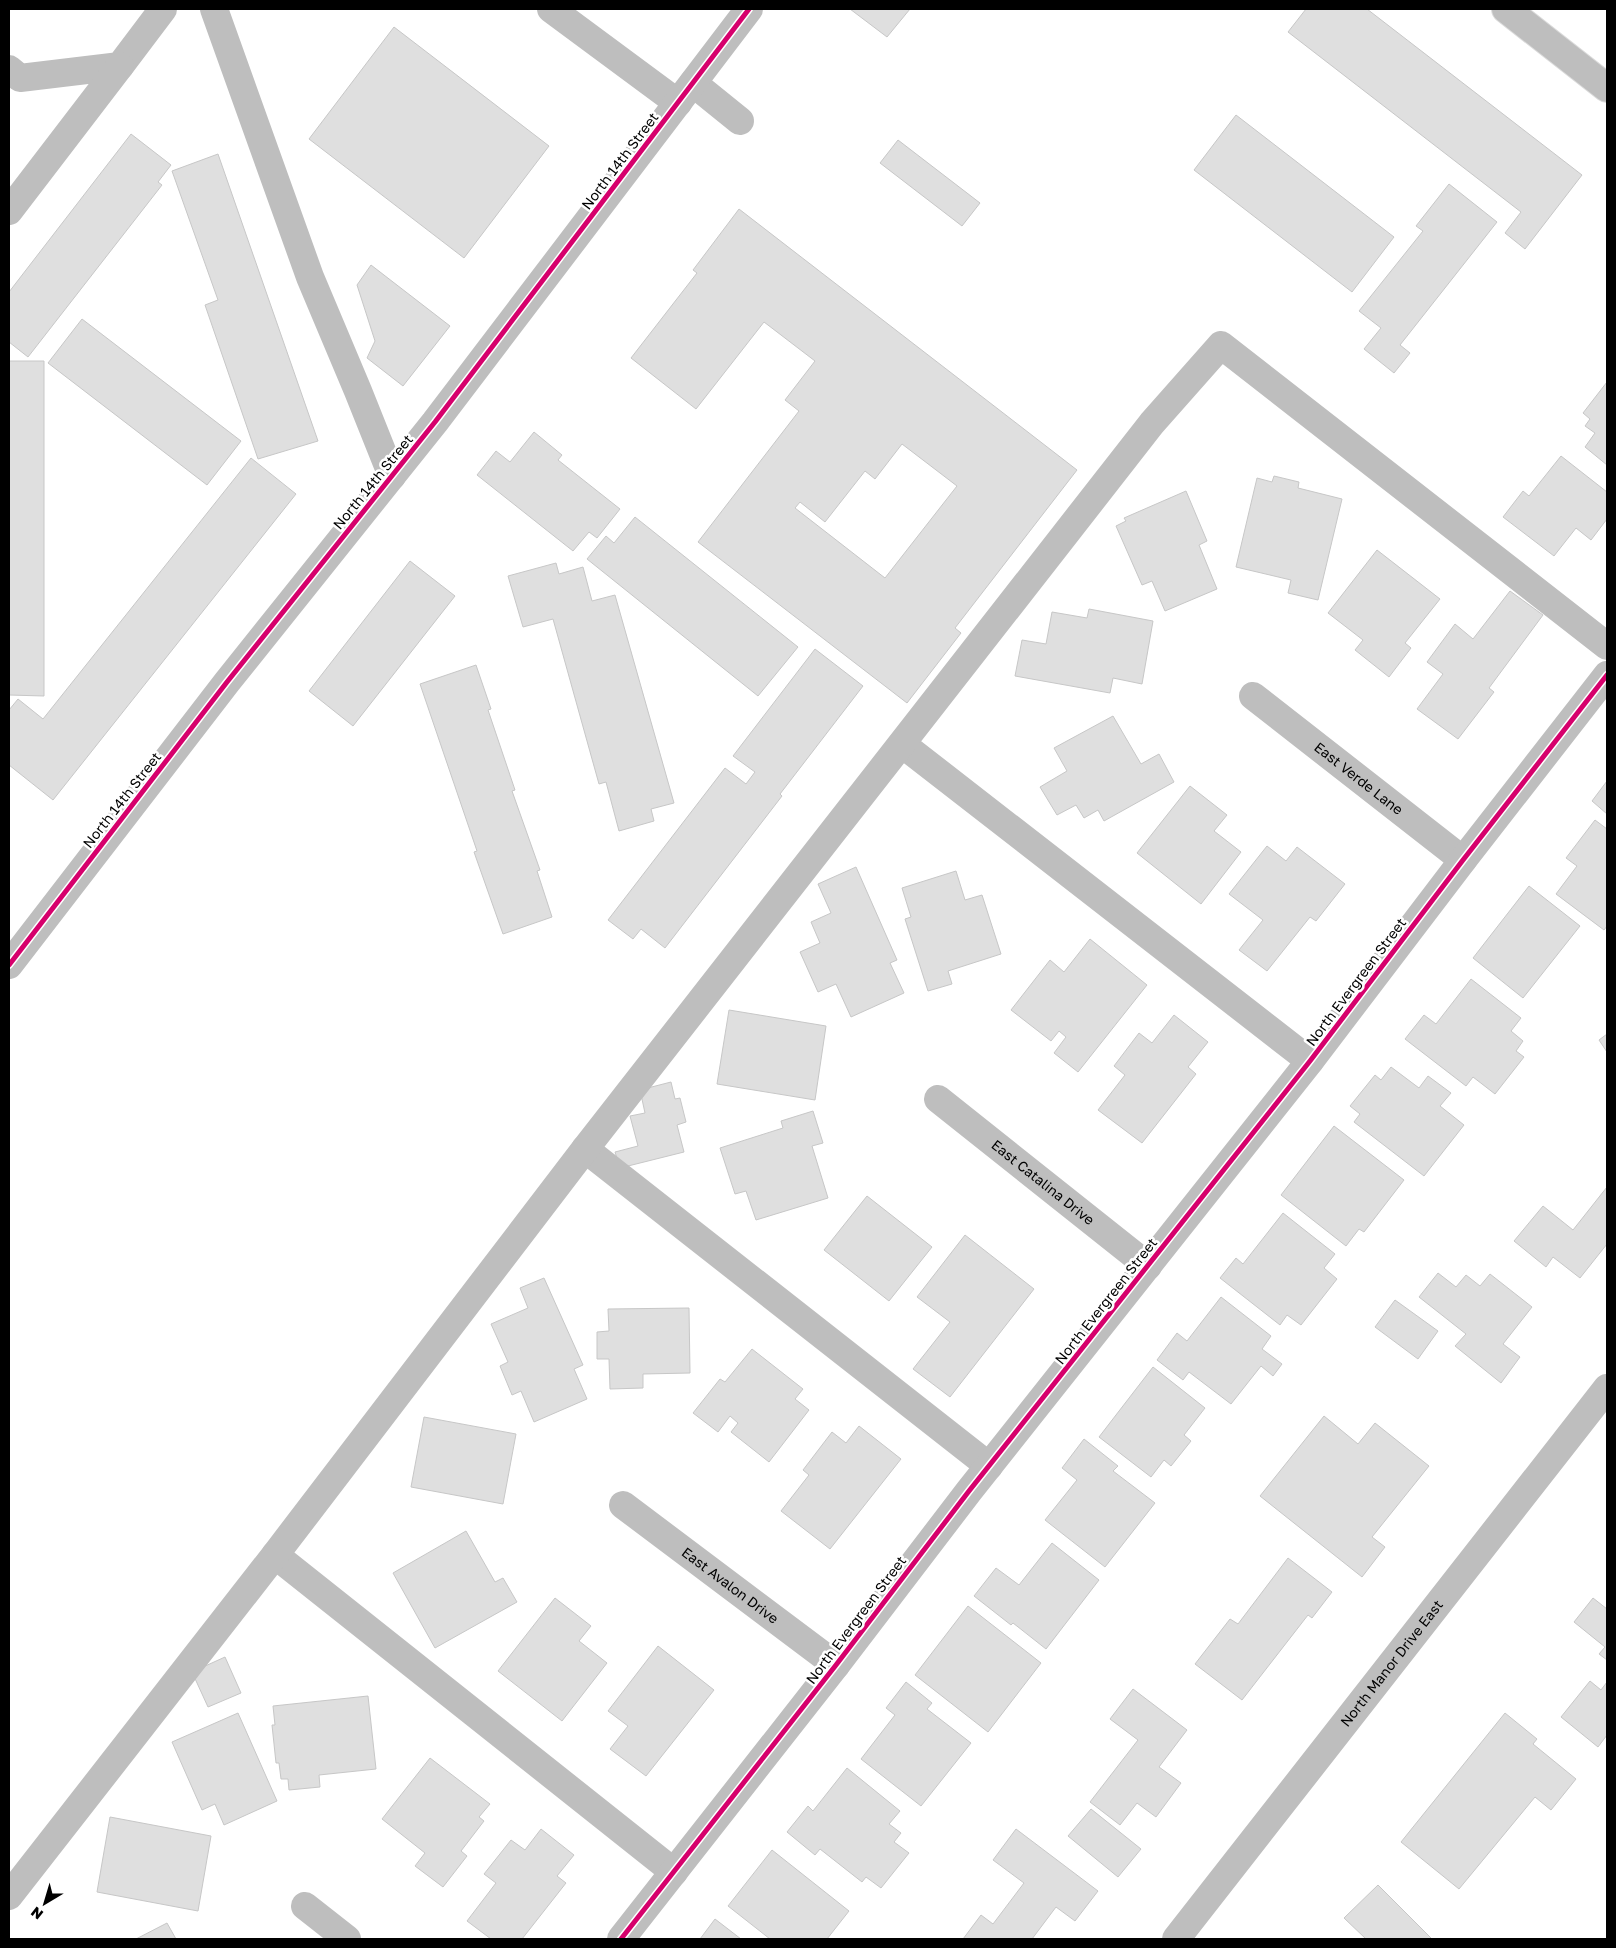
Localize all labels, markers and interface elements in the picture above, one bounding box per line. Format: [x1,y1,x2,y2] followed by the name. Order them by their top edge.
[578,109,662,213] street label: North 14th Street
[329,431,416,532] street label: North 14th Street
[1311,738,1407,818] street label: East Verde Lane
[79,748,164,851] street label: North 14th Street
[1302,914,1409,1049] street label: North Evergreen Street
[988,1136,1098,1228] street label: East Catalina Drive
[1051,1234,1160,1367] street label: North Evergreen Street
[679,1543,782,1627] street label: East Avalon Drive
[802,1552,909,1687] street label: North Evergreen Street
[1336,1596,1446,1730] street label: North Manor Drive East
[20,1878,70,1928] north arrow
[27,1904,46,1924] text: N

